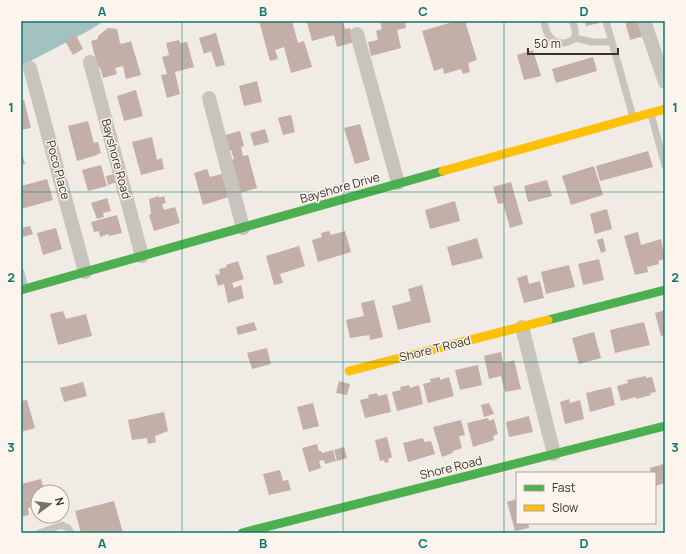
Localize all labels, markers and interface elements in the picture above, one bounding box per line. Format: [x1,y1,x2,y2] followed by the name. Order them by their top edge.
[98,2,107,20] text: A
[259,2,267,20] text: B
[418,2,428,20] text: C
[579,2,589,20] text: D
[528,30,618,56] scale bar
[534,35,561,52] text: 50 m
[8,98,14,116] text: 1
[672,98,678,116] text: 1
[98,117,135,201] street label: Bayshore Road
[42,138,75,201] street label: Poco Place
[298,168,382,207] street label: Bayshore Drive
[7,268,15,286] text: 2
[671,268,679,286] text: 2
[397,331,472,366] street label: Shore T Road
[7,438,15,456] text: 3
[671,438,679,456] text: 3
[418,452,484,483] street label: Shore Road
[516,472,656,524] legend
[552,479,576,496] text: Fast
[30,484,70,524] north arrow
[52,496,68,507] text: N
[552,499,578,516] text: Slow
[98,534,107,552] text: A
[259,534,267,552] text: B
[418,534,428,552] text: C
[579,534,589,552] text: D

